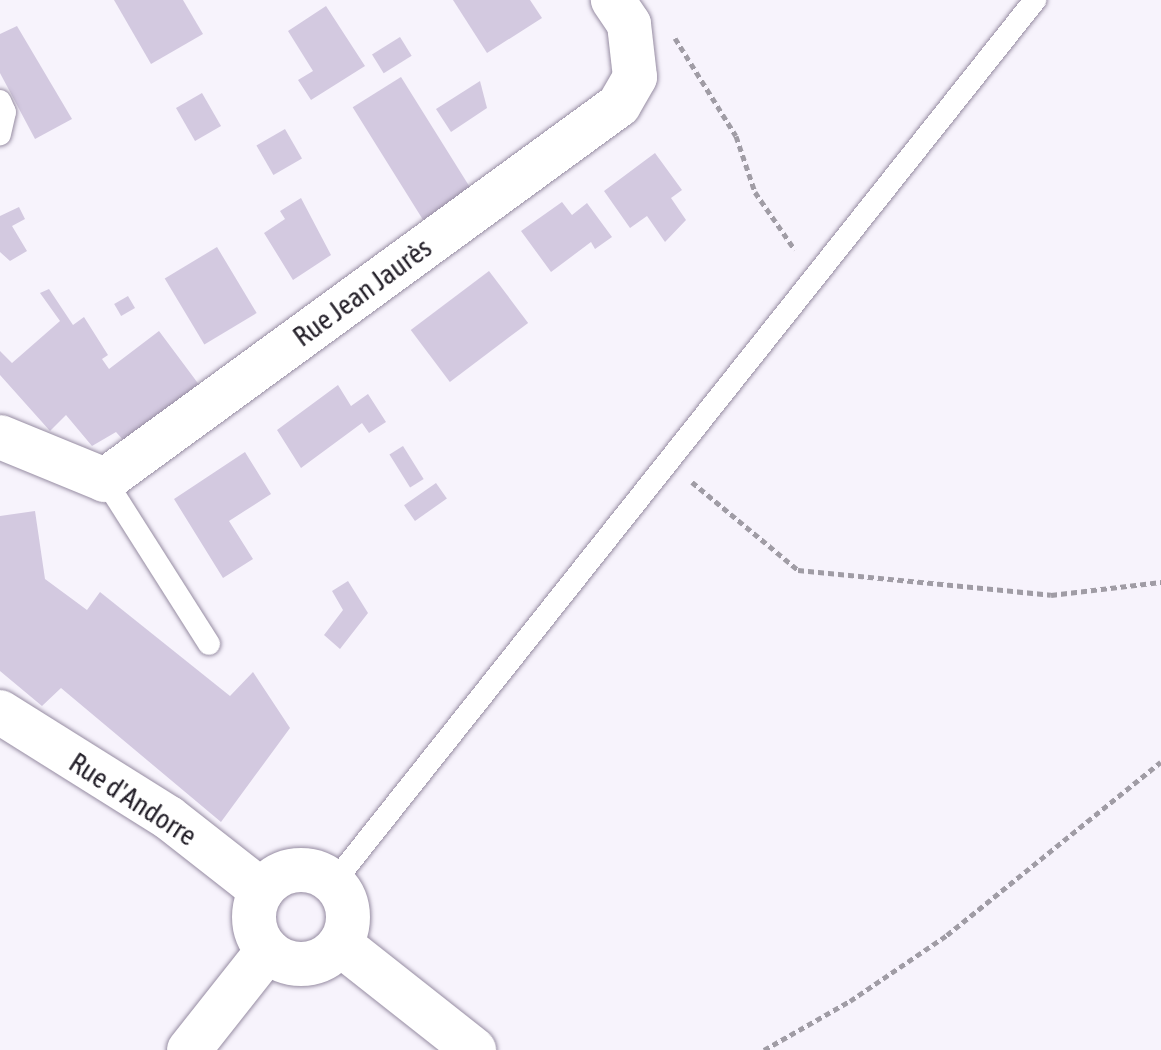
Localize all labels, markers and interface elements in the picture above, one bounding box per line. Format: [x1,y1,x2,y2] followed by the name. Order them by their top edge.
[286,231,438,353] street label: Rue Jean Jaurès
[63,745,203,853] street label: Rue d'Andorre

